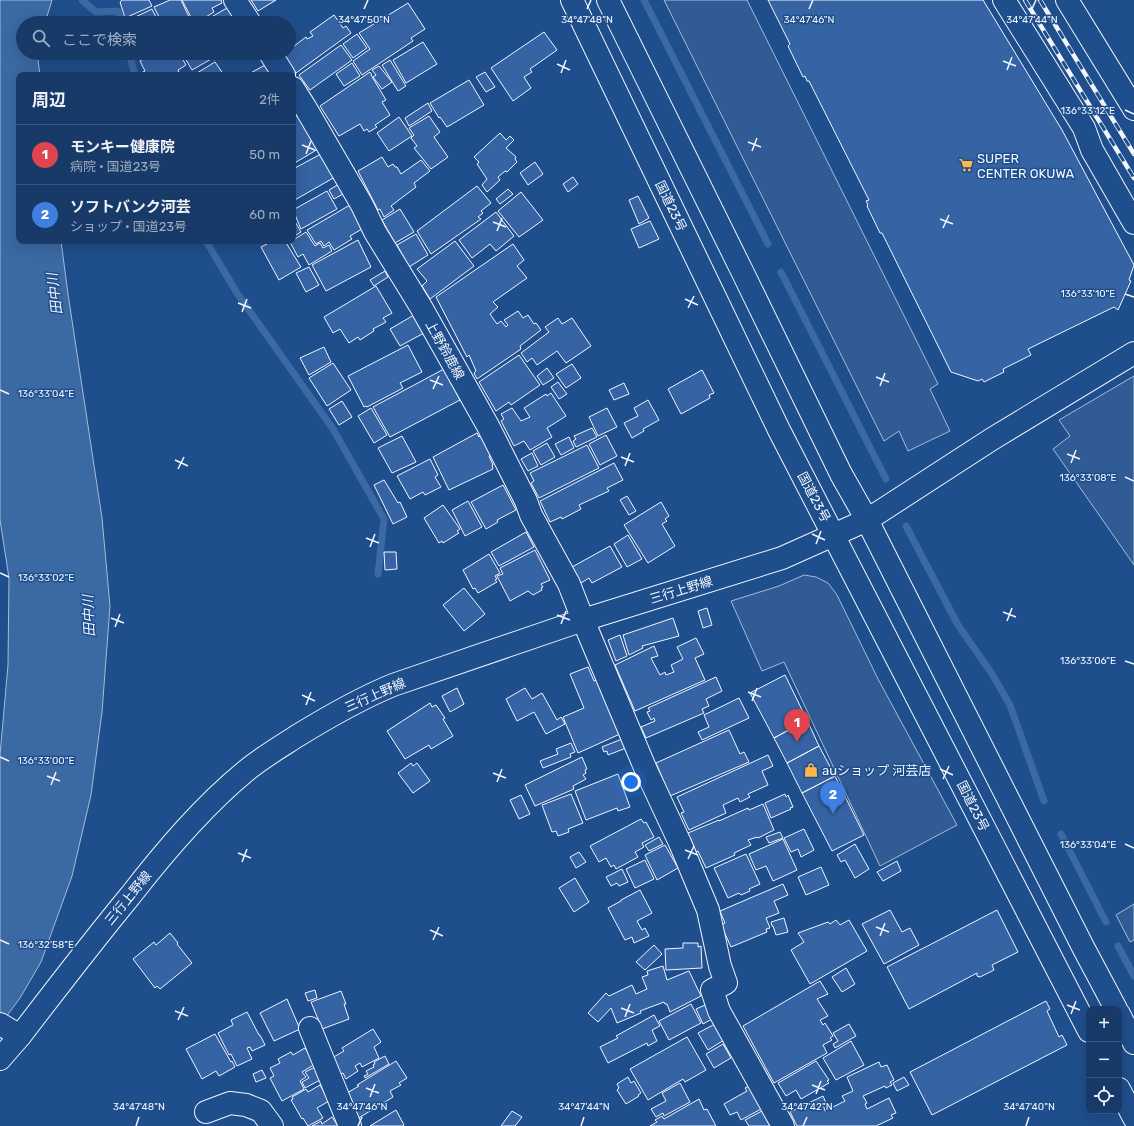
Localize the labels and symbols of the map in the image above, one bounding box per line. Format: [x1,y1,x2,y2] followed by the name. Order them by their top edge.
[338,14,390,26] text: 34°47'50"N
[561,14,613,26] text: 34°47'48"N
[783,14,835,26] text: 34°47'46"N
[1006,14,1058,26] text: 34°47'44"N
[1061,105,1115,117] text: 136°33'12"E
[977,151,1074,181] place label: SUPER CENTER OKUWA
[958,157,974,173] supermarket icon: SUPER CENTER OKUWA
[652,178,690,234] street label: 国道23号
[44,270,66,316] water label: 田中川
[1061,288,1115,300] text: 136°33'10"E
[423,318,467,382] street label: 上野鈴鹿線
[18,388,74,400] text: 136°33'04"E
[795,469,833,525] street label: 国道23号
[1060,472,1116,484] text: 136°33'08"E
[18,572,74,584] text: 136°33'02"E
[648,573,714,607] street label: 三行上野線
[79,593,99,637] water label: 田中川
[1060,655,1116,667] text: 136°33'06"E
[342,675,408,715] street label: 三行上野線
[784,709,810,742] pin: 1
[18,755,74,767] text: 136°33'00"E
[803,762,819,778] shop icon: auショップ 河芸店
[822,763,931,778] place label: auショップ 河芸店
[621,772,641,792] your location
[954,778,992,834] street label: 国道23号
[820,781,846,814] pin: 2
[1060,839,1116,851] text: 136°33'04"E
[102,868,154,928] street label: 三行上野線
[18,939,74,951] text: 136°32'58"E
[113,1101,165,1113] text: 34°47'48"N
[336,1101,388,1113] text: 34°47'46"N
[558,1101,610,1113] text: 34°47'44"N
[781,1101,833,1113] text: 34°47'42"N
[1003,1101,1055,1113] text: 34°47'40"N

